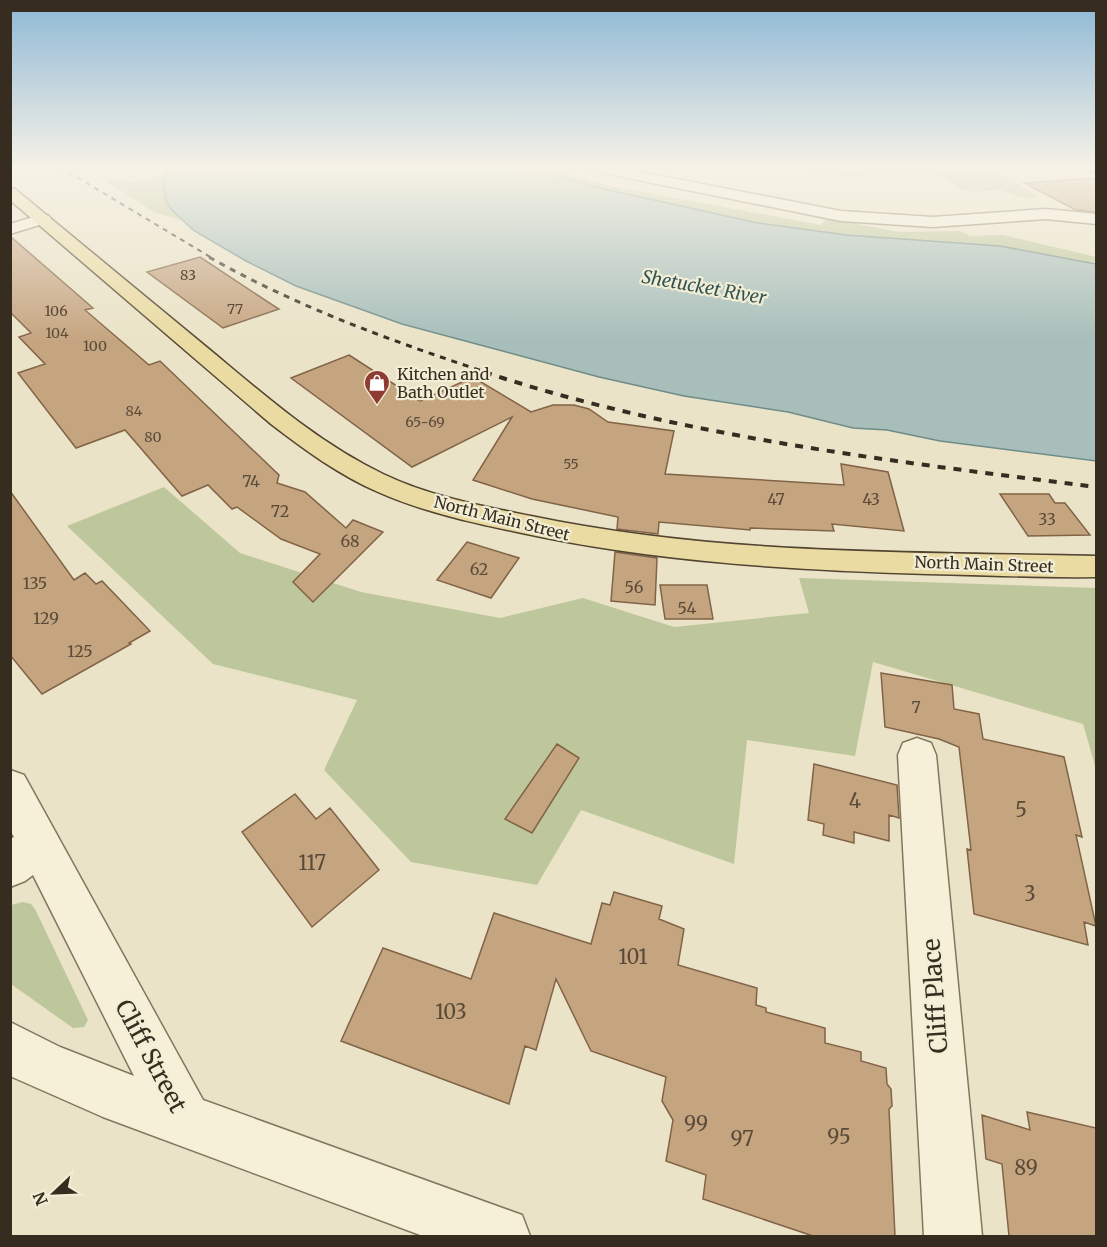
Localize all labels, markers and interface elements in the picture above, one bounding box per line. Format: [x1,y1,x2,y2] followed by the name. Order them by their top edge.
[640,265,769,309] water label: Shetucket River
[180,266,196,284] house number: 83
[227,300,243,318] house number: 77
[44,302,68,320] house number: 106
[45,324,69,342] house number: 104
[83,337,107,355] house number: 100
[397,364,490,402] place label: Kitchen and Bath Outlet
[362,368,392,406] shop icon: Kitchen and Bath Outlet
[126,402,143,420] house number: 84
[405,413,445,431] house number: 65-69
[144,428,162,446] house number: 80
[563,455,579,473] house number: 55
[242,471,260,491] house number: 74
[767,489,785,509] house number: 47
[862,489,880,509] house number: 43
[432,491,573,545] street label: North Main Street
[271,501,289,521] house number: 72
[1038,509,1056,529] house number: 33
[340,531,360,551] house number: 68
[914,552,1055,576] street label: North Main Street
[470,559,488,579] house number: 62
[23,573,47,593] house number: 135
[625,577,644,597] house number: 56
[678,598,697,618] house number: 54
[33,608,59,628] house number: 129
[67,641,93,661] house number: 125
[911,697,921,717] house number: 7
[849,788,861,813] house number: 4
[1015,797,1027,822] house number: 5
[298,850,326,875] house number: 117
[1024,881,1036,906] house number: 3
[916,938,954,1054] street label: Cliff Place
[618,944,648,969] house number: 101
[108,994,194,1118] street label: Cliff Street
[435,999,467,1024] house number: 103
[684,1111,708,1136] house number: 99
[827,1124,851,1149] house number: 95
[730,1126,754,1151] house number: 97
[1014,1155,1038,1180] house number: 89
[24,1163,84,1223] north arrow
[28,1189,52,1209] text: N

